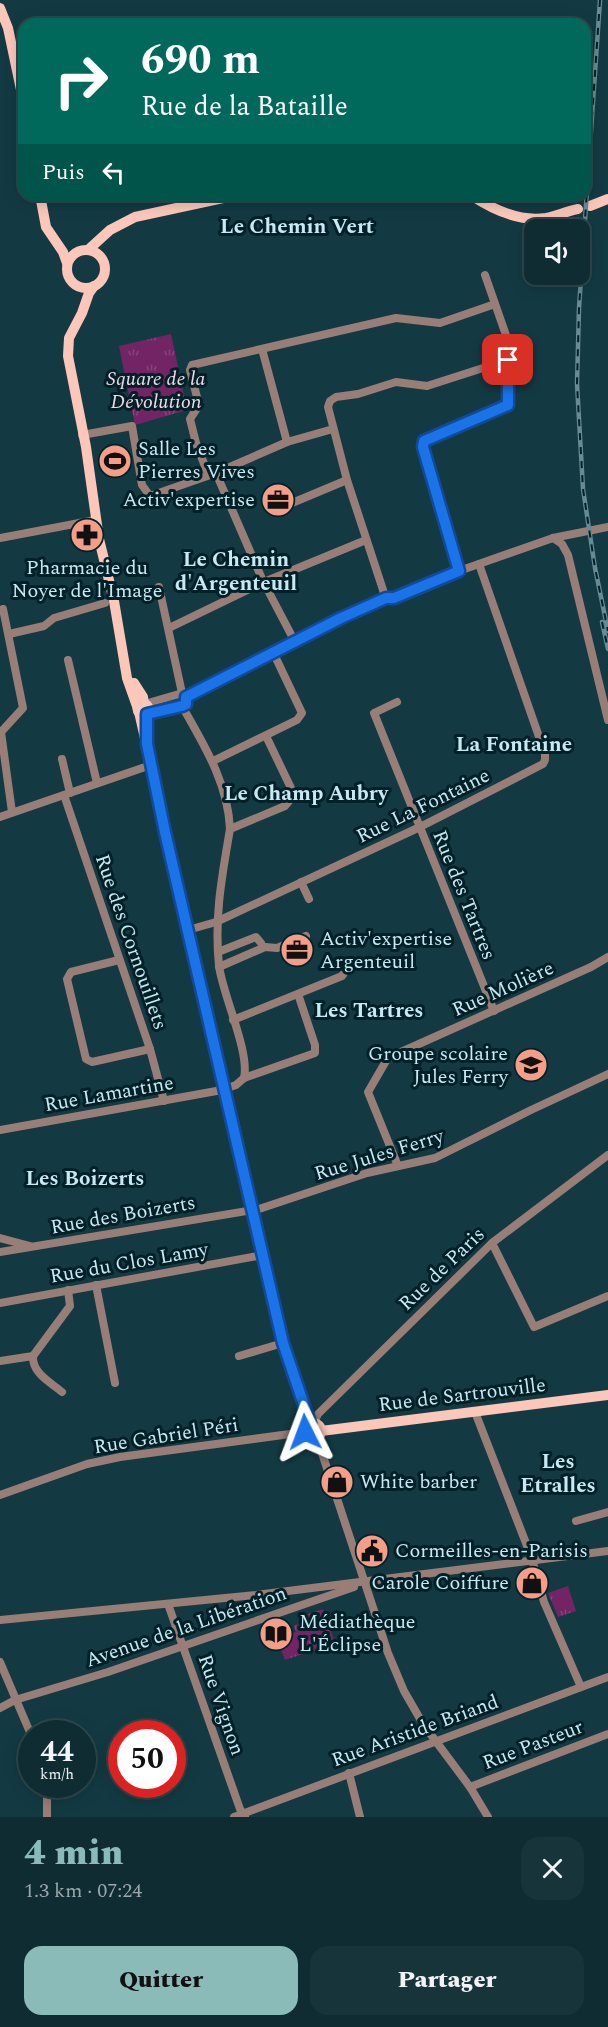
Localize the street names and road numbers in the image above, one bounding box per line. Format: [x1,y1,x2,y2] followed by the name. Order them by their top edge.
[351,761,495,851] street label: Rue La Fontaine
[424,826,504,964] street label: Rue des Tartres
[87,850,175,1034] street label: Rue des Cornouillets
[447,953,559,1025] street label: Rue Molière
[42,1068,176,1120] street label: Rue Lamartine
[311,1121,449,1189] street label: Rue Jules Ferry
[48,1187,198,1243] street label: Rue des Boizerts
[392,1220,492,1318] street label: Rue de Paris
[47,1234,212,1292] street label: Rue du Clos Lamy
[377,1370,547,1420] street label: Rue de Sartrouville
[91,1410,241,1462] street label: Rue Gabriel Péri
[81,1578,291,1676] street label: Avenue de la Libération
[190,1650,252,1760] street label: Rue Vignon
[327,1687,503,1775] street label: Rue Aristide Briand
[478,1712,588,1778] street label: Rue Pasteur

